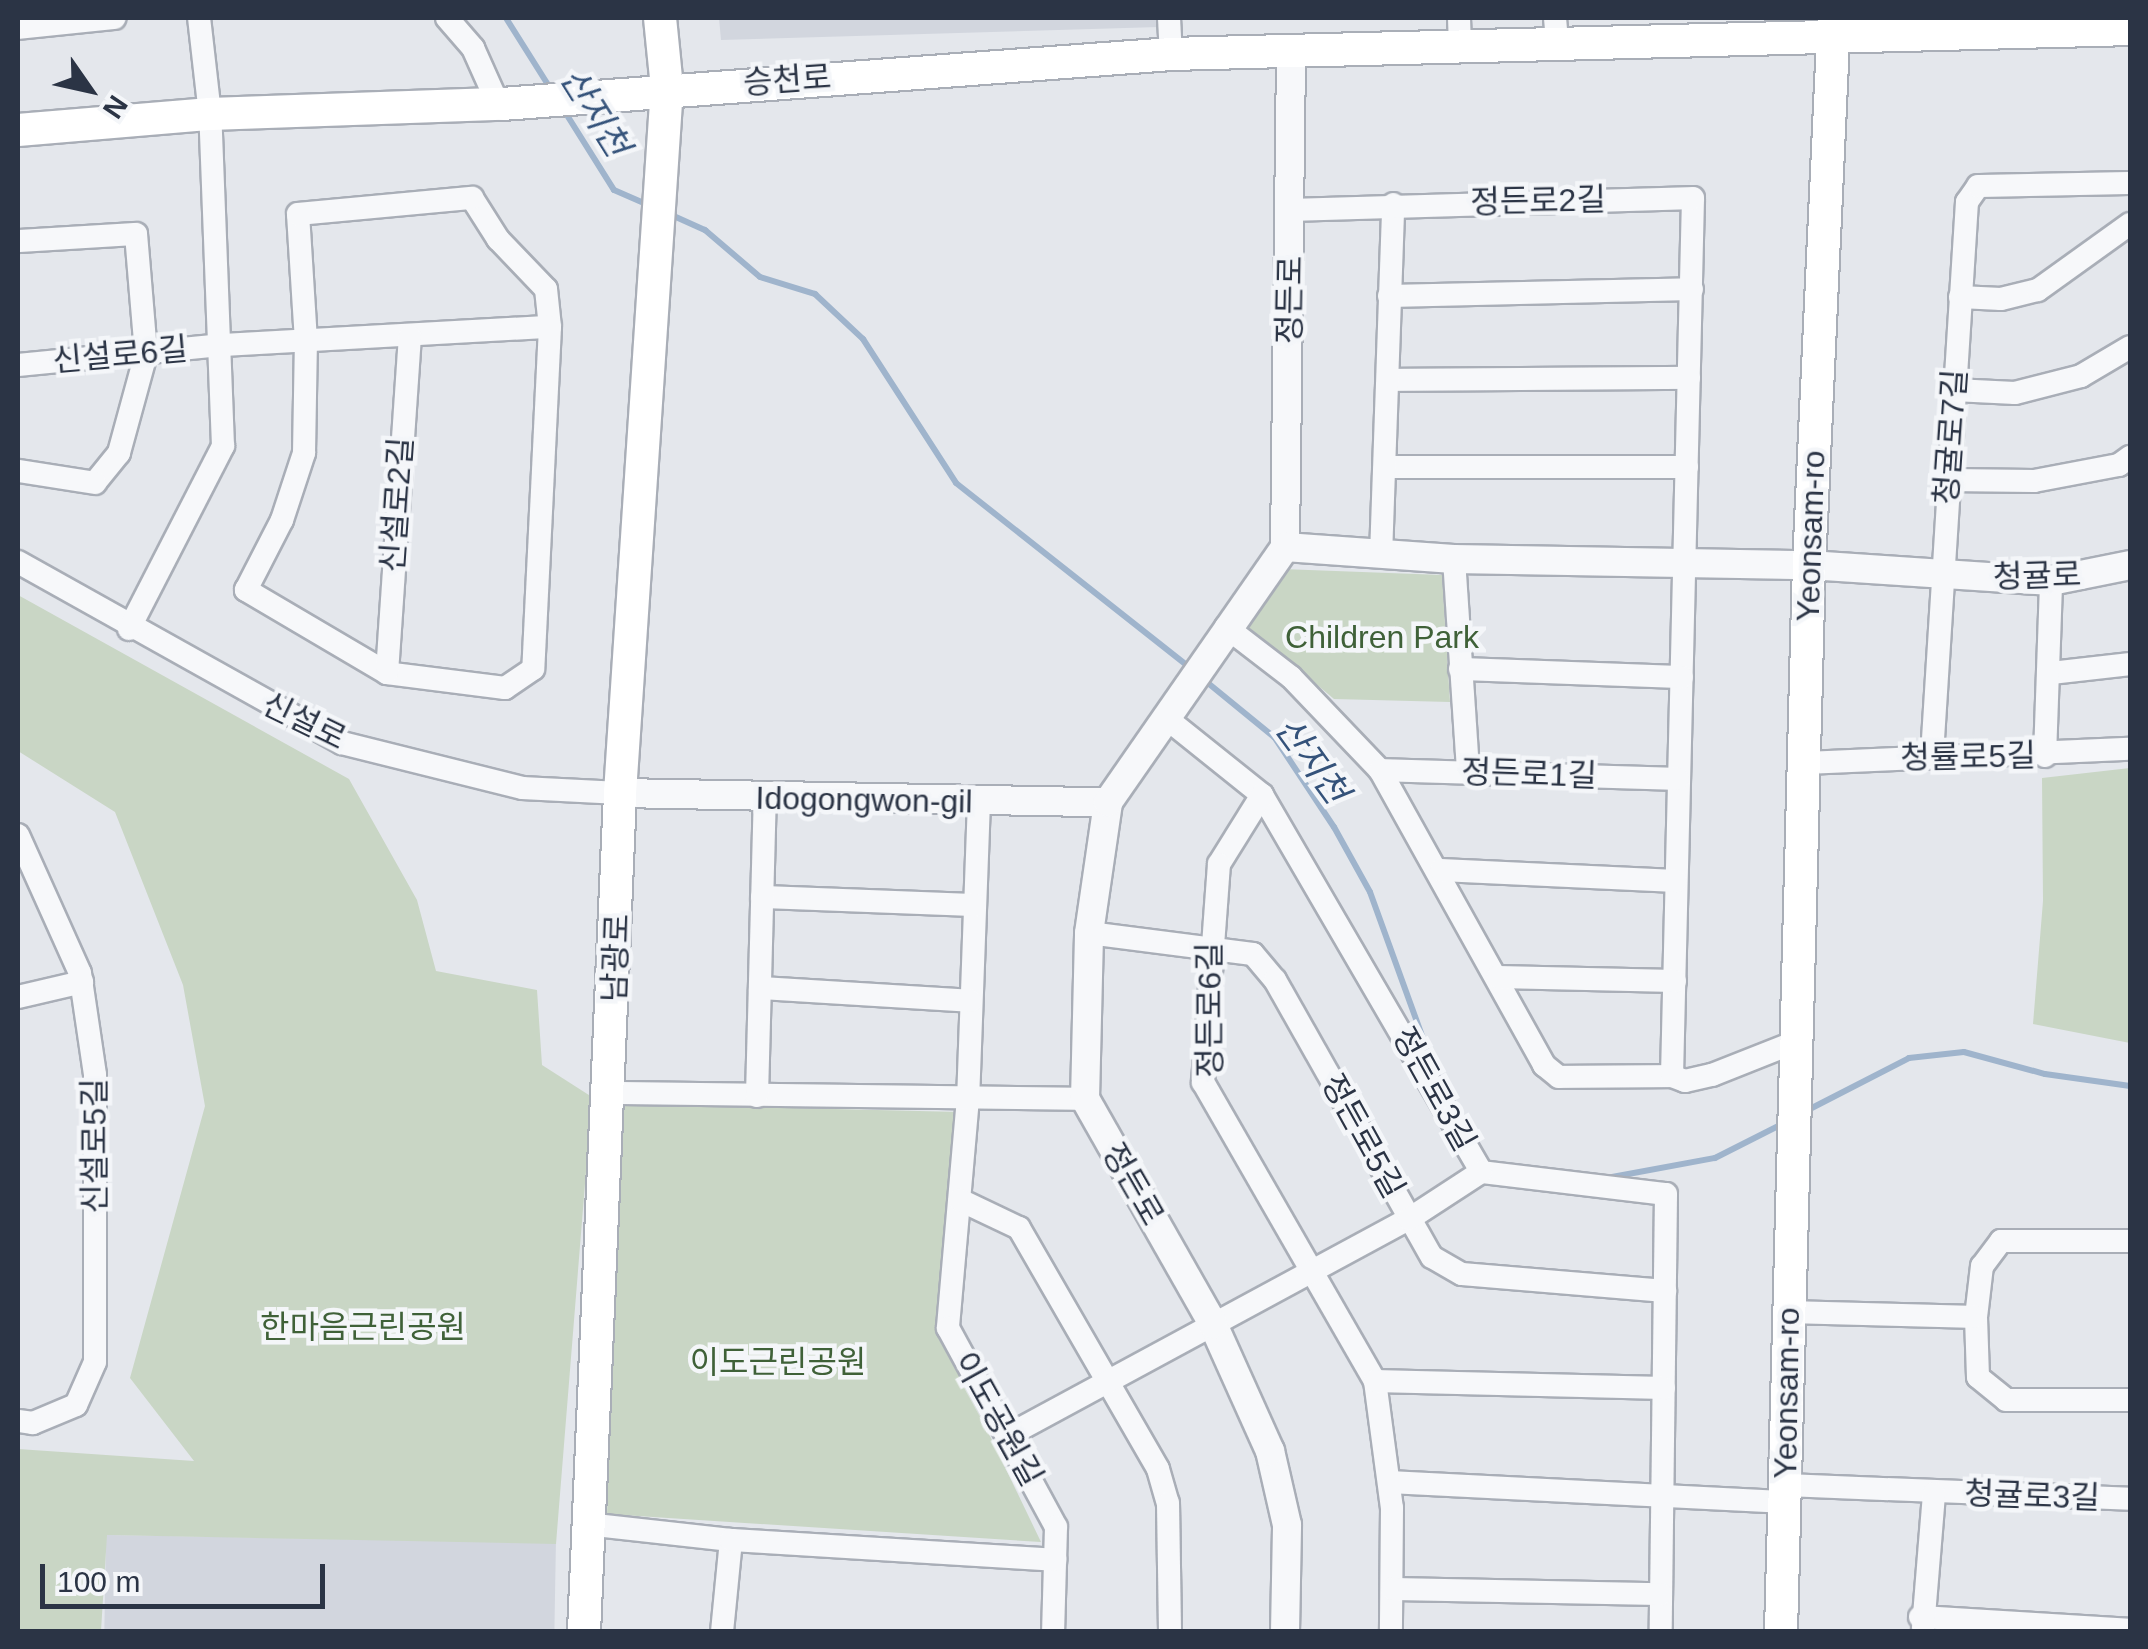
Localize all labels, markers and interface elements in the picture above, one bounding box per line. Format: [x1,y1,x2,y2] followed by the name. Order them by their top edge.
[40,40,140,140] north arrow
[742,58,832,102] street label: 승천로
[552,60,638,164] water label: 산지천
[97,90,134,124] text: N
[1470,181,1606,221] street label: 정든로2길
[1270,256,1310,344] street label: 정든로
[51,330,189,380] street label: 신설로6길
[1927,368,1975,506] street label: 청귤로7길
[373,436,421,574] street label: 신설로2길
[1789,450,1833,622] street label: Yeonsam-ro
[1992,555,2082,597] street label: 청귤로
[1285,618,1479,656] park label: Children Park
[256,684,352,758] street label: 신설로
[1267,709,1357,811] water label: 산지천
[1900,737,2036,777] street label: 청률로5길
[1461,752,1597,796] street label: 정든로1길
[755,779,973,821] street label: Idogongwon-gil
[595,913,637,1003] street label: 남광로
[1191,942,1229,1078] street label: 정든로6길
[1384,1020,1484,1158] street label: 정든로3길
[1313,1067,1413,1205] street label: 정든로5길
[76,1078,114,1214] street label: 신설로5길
[1094,1136,1172,1232] street label: 정든로
[1766,1307,1808,1479] street label: Yeonsam-ro
[260,1308,466,1346] park label: 한마음근린공원
[690,1343,866,1381] park label: 이도근린공원
[946,1345,1050,1493] street label: 이도공원길
[1964,1474,2100,1518] street label: 청귤로3길
[45,1544,330,1606] scale bar
[57,1565,140,1598] text: 100 m

